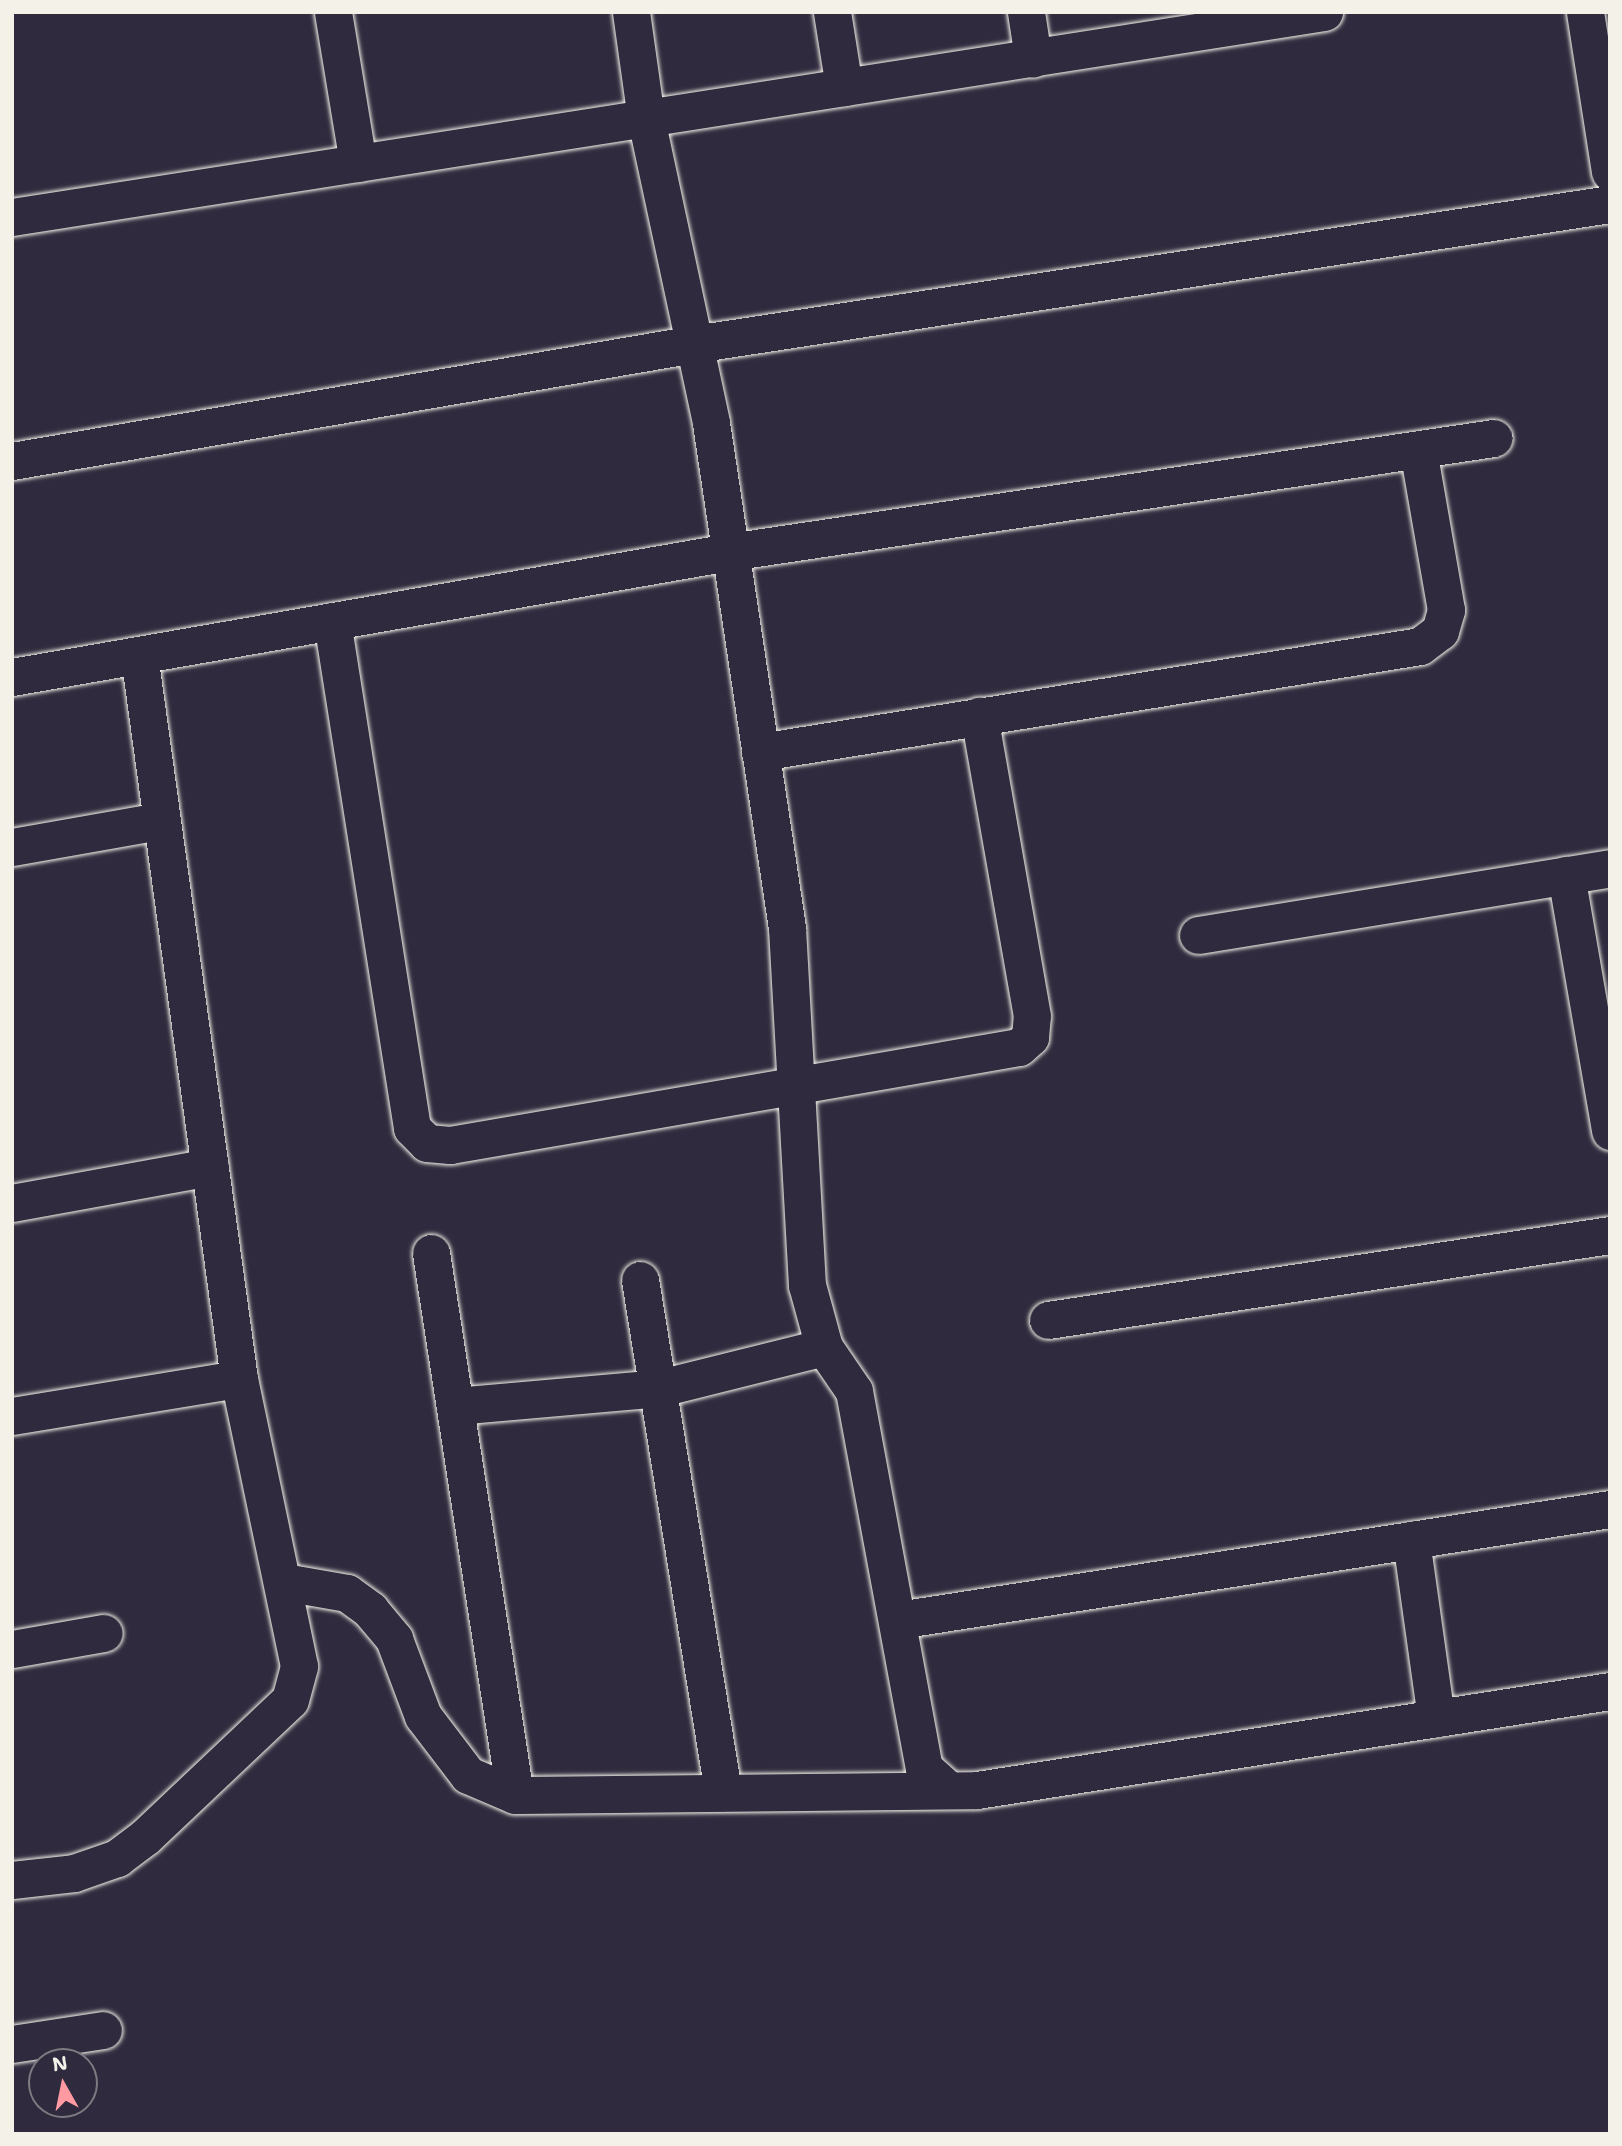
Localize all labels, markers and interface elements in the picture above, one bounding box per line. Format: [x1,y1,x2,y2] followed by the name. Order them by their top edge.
[28,2048,98,2118] north arrow
[51,2050,69,2077] text: N

